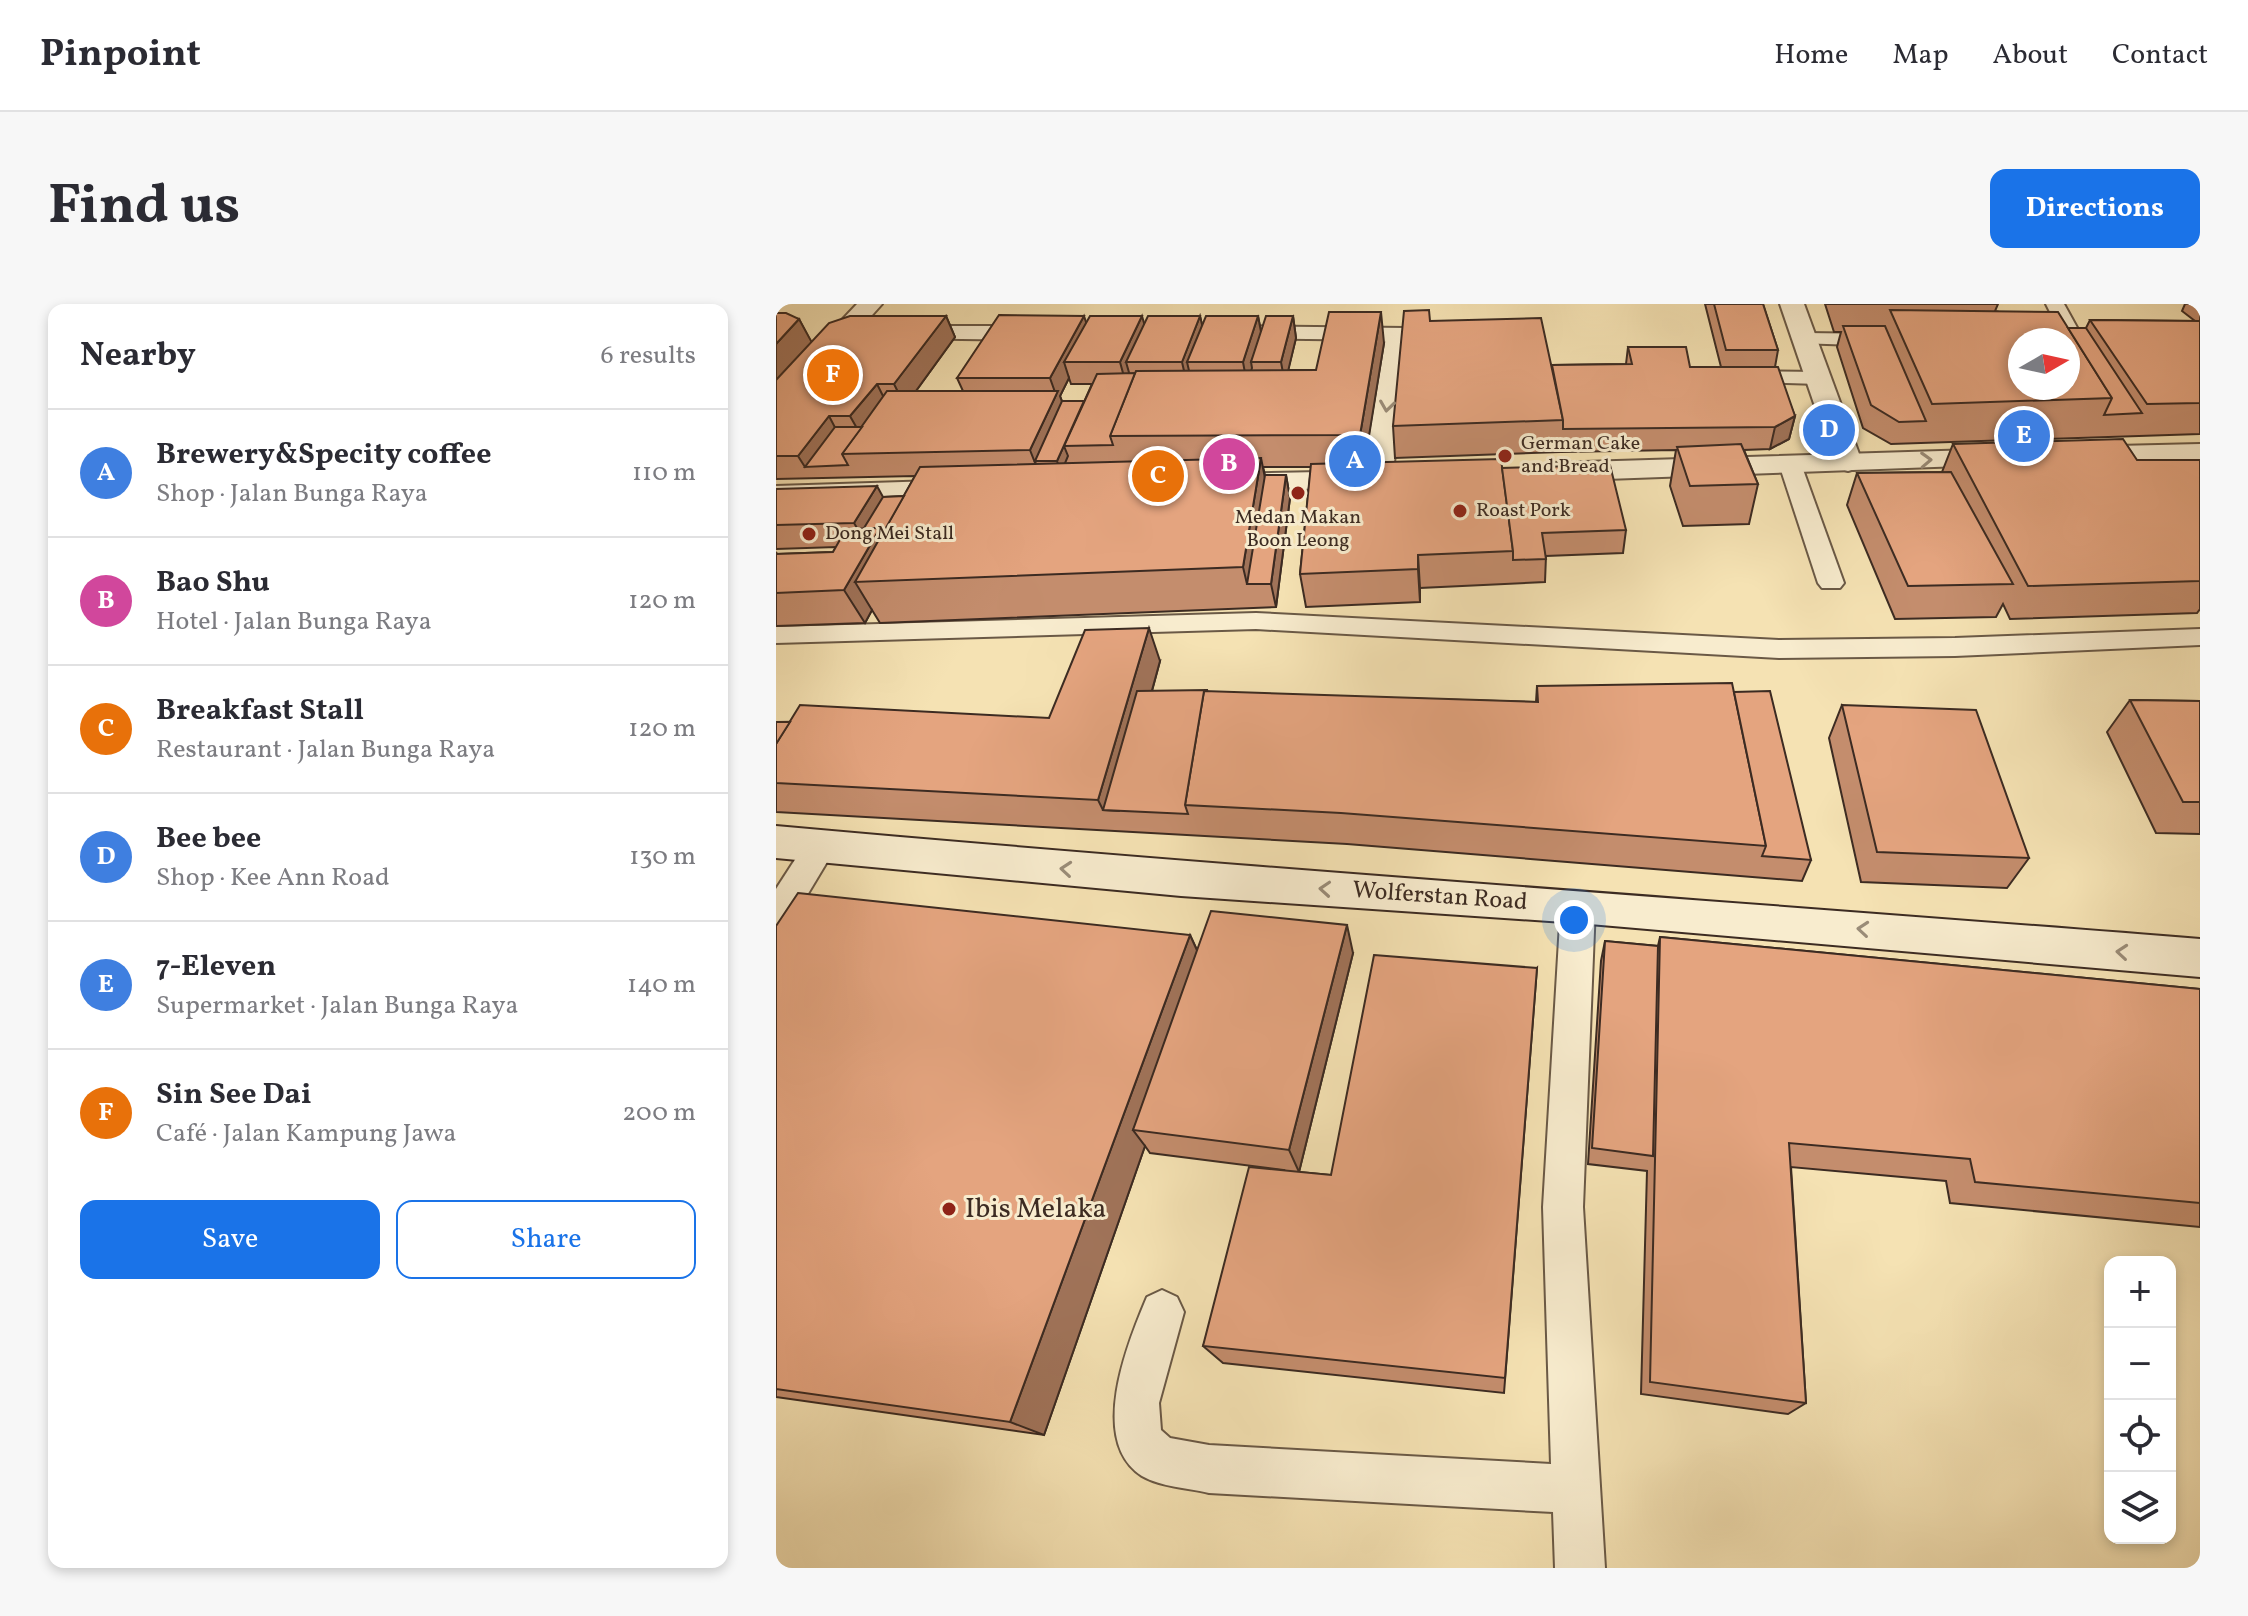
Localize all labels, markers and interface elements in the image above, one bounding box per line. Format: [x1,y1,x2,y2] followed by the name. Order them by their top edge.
[40,29,201,82] text: Pinpoint
[1774,36,1848,75] text: Home
[1892,36,1948,75] text: Map
[1992,36,2068,75] text: About
[2112,36,2208,75] text: Contact
[48,169,240,247] text: Find us
[1990,169,2200,248] button: Directions
[2008,328,2080,400] north arrow
[80,333,196,380] text: Nearby
[601,338,696,374] text: 6 results
[807,345,859,405] pin: F
[1379,399,1396,413] one-way arrow
[1803,400,1855,460] pin: D
[1998,406,2050,466] pin: E
[1521,430,1640,481] place label: German Cake and Bread
[1329,431,1381,491] pin: A
[156,434,492,476] text: Brewery&Specity coffee
[1203,434,1255,494] pin: B
[1132,446,1184,506] pin: C
[1496,447,1514,465] marker: German Cake and Bread
[1920,452,1933,469] one-way arrow
[97,455,115,491] text: A
[632,455,696,491] text: 110 m
[156,476,428,512] text: Shop · Jalan Bunga Raya
[1289,484,1307,502] marker: Medan Makan Boon Leong
[1476,497,1571,525] place label: Roast Pork
[1451,502,1469,520] marker: Roast Pork
[1235,504,1361,555] place label: Medan Makan Boon Leong
[825,520,954,548] place label: Dong Mei Stall
[800,525,818,543] marker: Dong Mei Stall
[156,562,270,604] text: Bao Shu
[97,583,115,619] text: B
[628,583,696,619] text: 120 m
[156,604,432,640] text: Hotel · Jalan Bunga Raya
[156,690,364,732] text: Breakfast Stall
[98,711,114,747] text: C
[628,711,696,747] text: 120 m
[156,732,495,768] text: Restaurant · Jalan Bunga Raya
[156,818,261,860] text: Bee bee
[96,839,116,875] text: D
[629,839,696,875] text: 130 m
[156,860,390,896] text: Shop · Kee Ann Road
[1059,860,1072,877] one-way arrow
[1351,874,1529,920] street label: Wolferstan Road
[1318,881,1331,898] one-way arrow
[1554,900,1594,940] your location
[1856,921,1869,938] one-way arrow
[2115,943,2128,960] one-way arrow
[156,946,276,988] text: 7-Eleven
[98,967,114,1003] text: E
[627,967,696,1003] text: 140 m
[156,988,518,1024] text: Supermarket · Jalan Bunga Raya
[156,1074,312,1116] text: Sin See Dai
[98,1095,114,1131] text: F
[622,1095,696,1131] text: 200 m
[156,1116,457,1152] text: Café · Jalan Kampung Jawa
[965,1190,1107,1229] place label: Ibis Melaka
[80,1200,380,1279] button: Save
[396,1200,696,1279] button: Share
[940,1200,958,1218] marker: Ibis Melaka
[2104,1256,2176,1544] map controls
[2104,1256,2176,1328] button: +
[2104,1328,2176,1400] button: −
[2104,1400,2176,1472] button: locate
[2104,1472,2176,1544] button: layers

